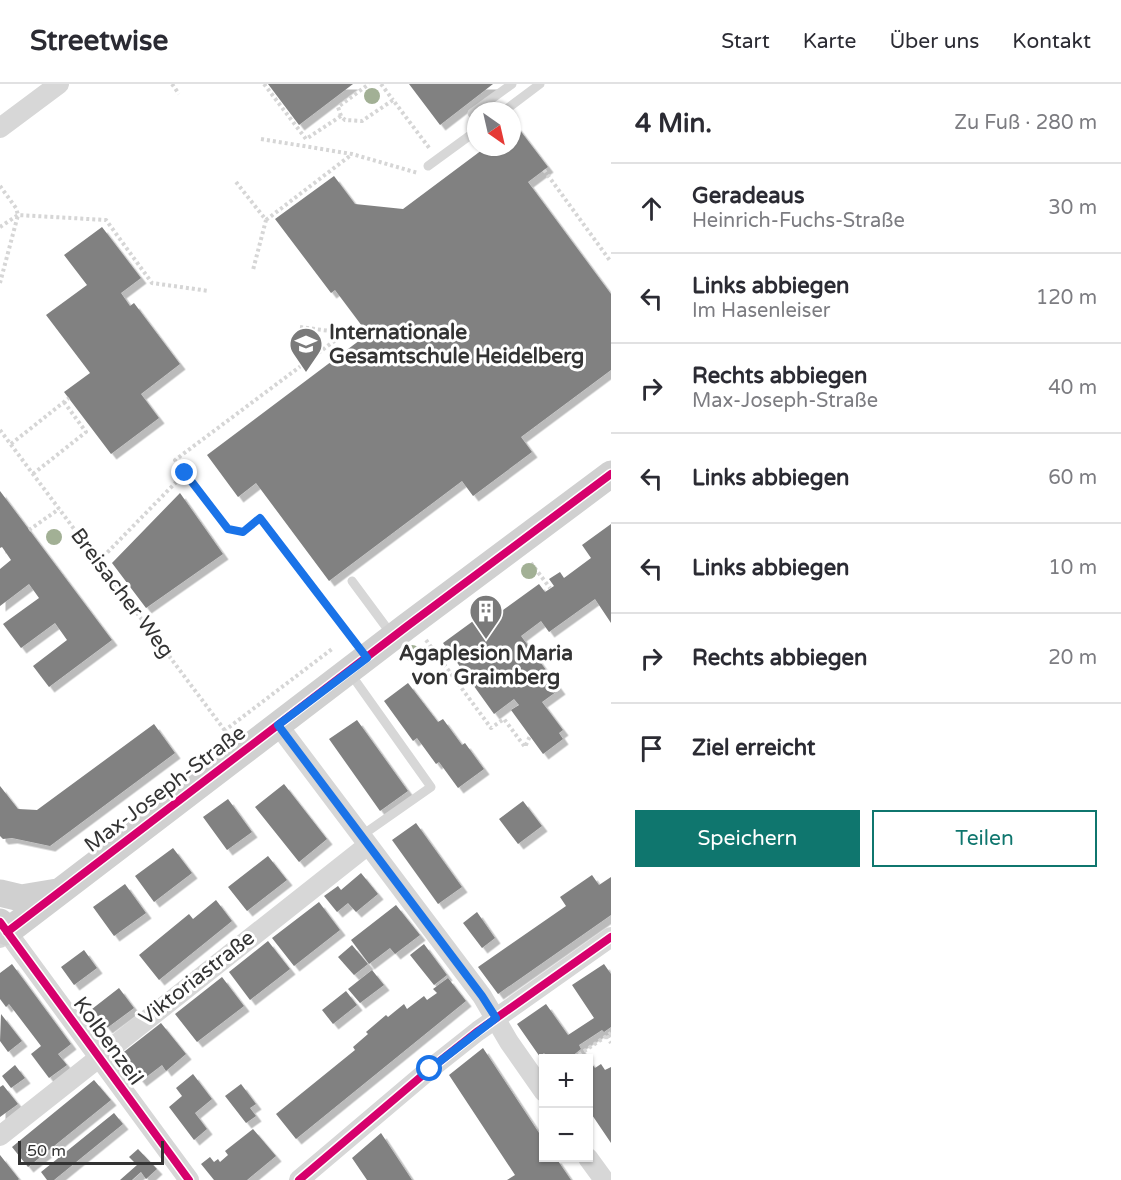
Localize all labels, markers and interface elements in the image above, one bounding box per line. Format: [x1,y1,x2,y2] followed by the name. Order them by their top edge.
[30,24,168,58] text: Streetwise
[721,29,770,54] text: Start
[803,29,856,54] text: Karte
[889,29,979,54] text: Über uns
[1012,29,1091,54] text: Kontakt
[467,102,521,156] north arrow
[635,108,712,139] text: 4 Min.
[954,111,1097,135] text: Zu Fuß · 280 m
[692,183,804,209] text: Geradeaus
[635,192,668,225] icon: ahead
[1048,196,1097,220] text: 30 m
[692,209,905,233] text: Heinrich-Fuchs-Straße
[692,273,850,299] text: Links abbiegen
[635,282,668,315] icon: left
[1036,286,1097,310] text: 120 m
[692,299,830,323] text: Im Hasenleiser
[329,320,584,369] place label: Internationale Gesamtschule Heidelberg
[288,326,324,373] school or university icon: Internationale Gesamtschule Heidelberg
[692,363,867,389] text: Rechts abbiegen
[635,372,668,405] icon: right
[1048,376,1097,400] text: 40 m
[692,389,878,413] text: Max-Joseph-Straße
[171,459,197,485] route end
[635,462,668,495] icon: left
[692,465,850,491] text: Links abbiegen
[1048,466,1097,490] text: 60 m
[65,523,179,663] street label: Breisacher Weg
[635,552,668,585] icon: left
[692,555,850,581] text: Links abbiegen
[1048,556,1097,580] text: 10 m
[468,593,504,640] building icon: Agaplesion Maria von Graimberg
[399,641,573,690] place label: Agaplesion Maria von Graimberg
[635,642,668,675] icon: right
[692,645,867,671] text: Rechts abbiegen
[1048,646,1097,670] text: 20 m
[80,720,251,858] street label: Max-Joseph-Straße
[635,732,668,765] icon: arrive
[692,735,815,761] text: Ziel erreicht
[635,810,860,867] button: Speichern
[872,810,1097,867] button: Teilen
[134,925,260,1031] street label: Viktoriastraße
[68,992,148,1090] street label: Kolbenzeil
[539,1054,593,1162] map controls
[539,1054,593,1108] button: +
[416,1055,442,1081] route start
[539,1108,593,1162] button: −
[18,1138,164,1166] scale bar
[27,1141,66,1161] text: 50 m

